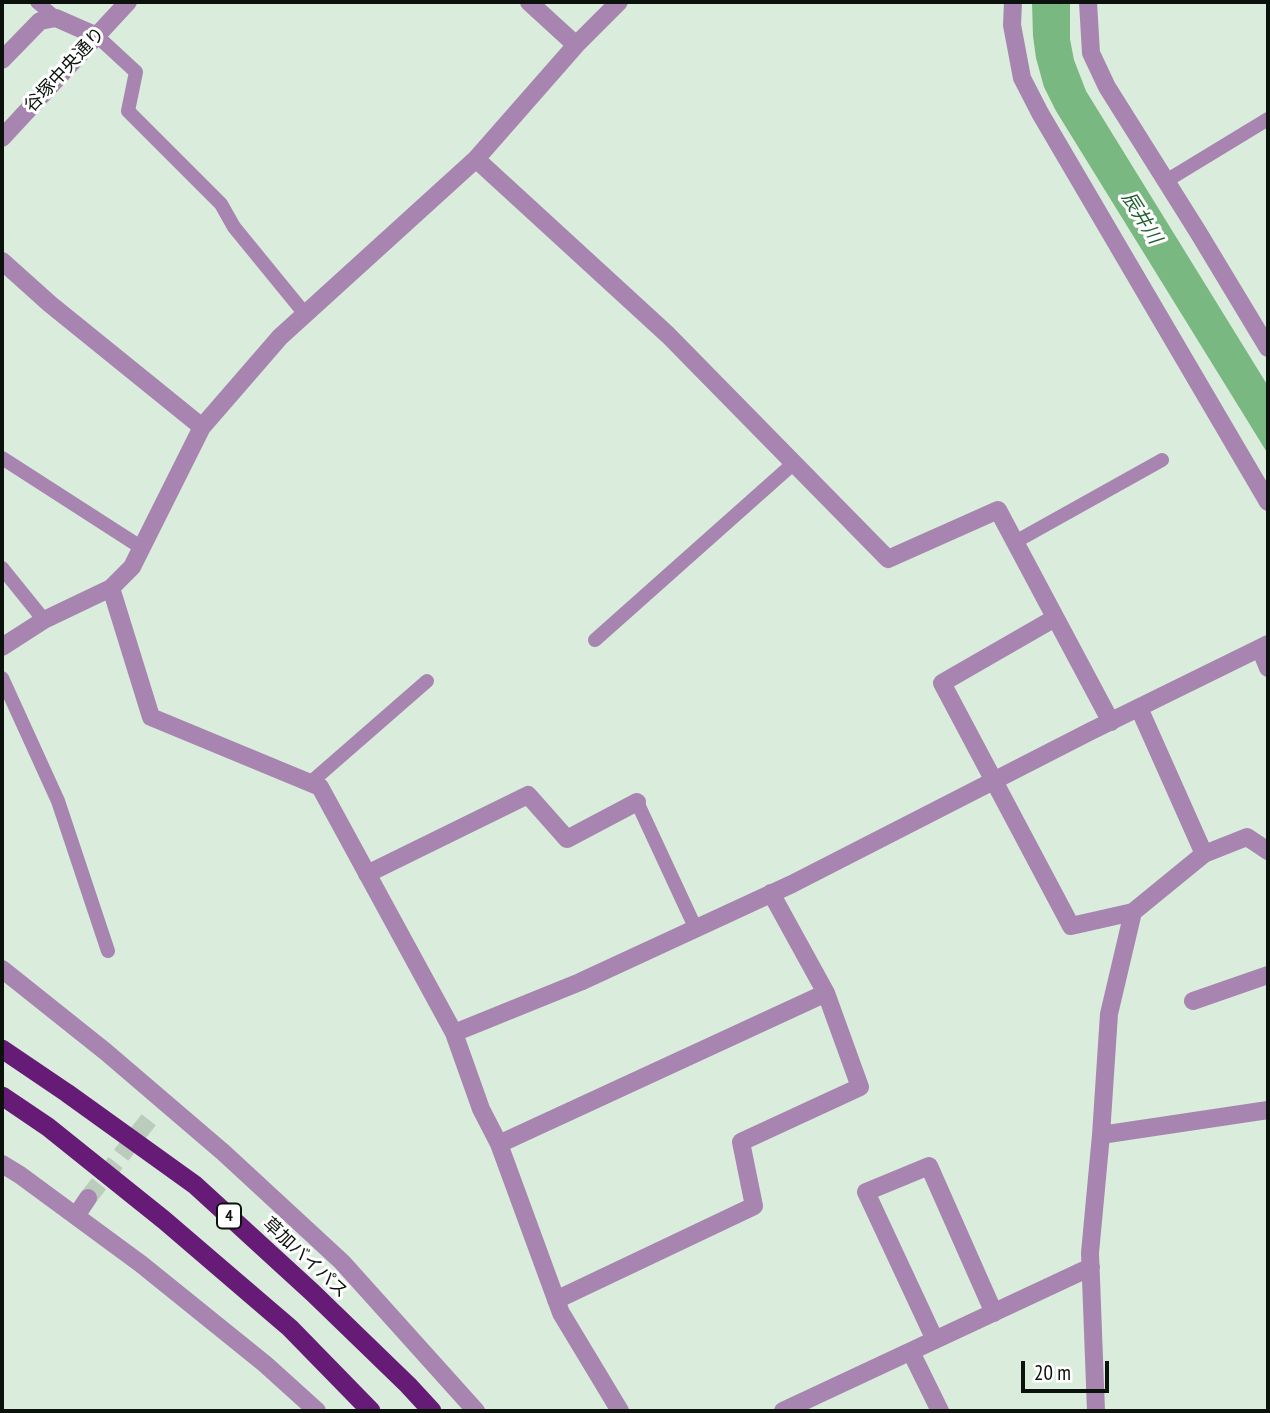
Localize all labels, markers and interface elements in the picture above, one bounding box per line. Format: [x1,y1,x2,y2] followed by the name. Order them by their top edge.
[20,23,110,117] street label: 谷塚中央通り
[1116,188,1166,248] water label: 辰井川
[217,1204,241,1228] road number: 4
[258,1213,352,1303] street label: 草加バイパス
[1025,1346,1112,1390] scale bar
[1034,1359,1071,1386] text: 20 m

